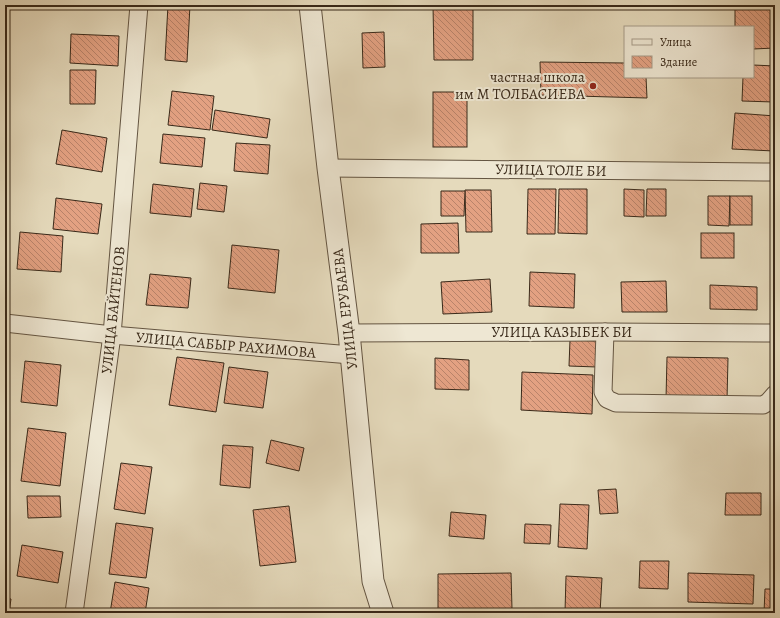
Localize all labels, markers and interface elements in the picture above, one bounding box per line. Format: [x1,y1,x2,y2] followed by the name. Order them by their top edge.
[624,26,754,78] legend
[660,34,692,50] text: Улица
[660,54,697,70] text: Здание
[455,67,585,104] place label: частная школа им М ТОЛБАСИЕВА
[588,81,598,91] marker: частная школа им М ТОЛБАСИЕВА
[495,159,607,181] street label: УЛИЦА ТОЛЕ БИ
[96,245,130,375] street label: УЛИЦА БАЙТЕНОВ
[328,247,362,371] street label: УЛИЦА ЕРУБАЕВА
[492,322,632,342] street label: УЛИЦА КАЗЫБЕК БИ
[135,327,317,363] street label: УЛИЦА САБЫР РАХИМОВА

